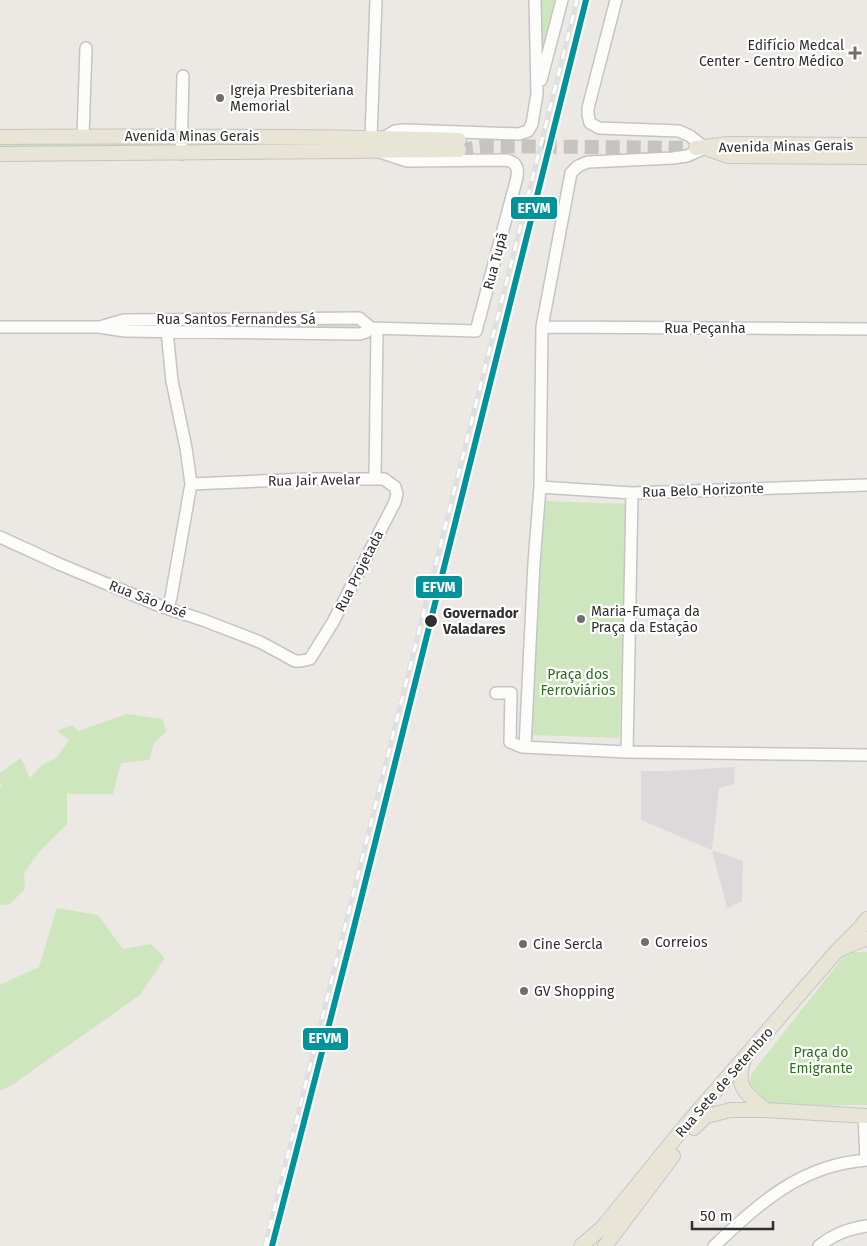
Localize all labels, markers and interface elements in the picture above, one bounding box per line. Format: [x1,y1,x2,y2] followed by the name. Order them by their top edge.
[699,37,844,70] place label: Edifício Medcal Center - Centro Médico
[848,46,862,60] marker: Edifício Medcal Center - Centro Médico
[230,82,354,115] place label: Igreja Presbiteriana Memorial
[214,92,226,104] marker: Igreja Presbiteriana Memorial
[125,128,260,145] street label: Avenida Minas Gerais
[719,137,854,156] street label: Avenida Minas Gerais
[510,196,558,220] line badge: EFVM
[517,200,551,217] text: EFVM
[480,231,511,292] street label: Rua Tupã
[156,311,316,328] street label: Rua Santos Fernandes Sá
[664,320,746,337] street label: Rua Peçanha
[268,471,361,490] street label: Rua Jair Avelar
[642,480,764,501] street label: Rua Belo Horizonte
[332,528,387,615] street label: Rua Projetada
[415,575,463,599] line badge: EFVM
[107,577,189,622] street label: Rua São José
[422,579,456,596] text: EFVM
[591,603,700,636] place label: Maria-Fumaça da Praça da Estação
[442,605,519,638] place label: Governador Valadares
[423,613,439,629] marker: Governador Valadares
[575,613,587,625] marker: Maria-Fumaça da Praça da Estação
[540,666,616,699] park label: Praça dos Ferroviários
[655,934,708,951] place label: Correios
[533,936,603,953] place label: Cine Sercla
[639,936,651,948] marker: Correios
[517,938,529,950] marker: Cine Sercla
[534,983,615,1000] place label: GV Shopping
[518,985,530,997] marker: GV Shopping
[672,1024,777,1141] street label: Rua Sete de Setembro
[302,1027,349,1051] line badge: EFVM
[308,1030,342,1047] text: EFVM
[789,1044,853,1077] park label: Praça do Emigrante
[692,1198,773,1230] scale bar
[700,1207,733,1225] text: 50 m

